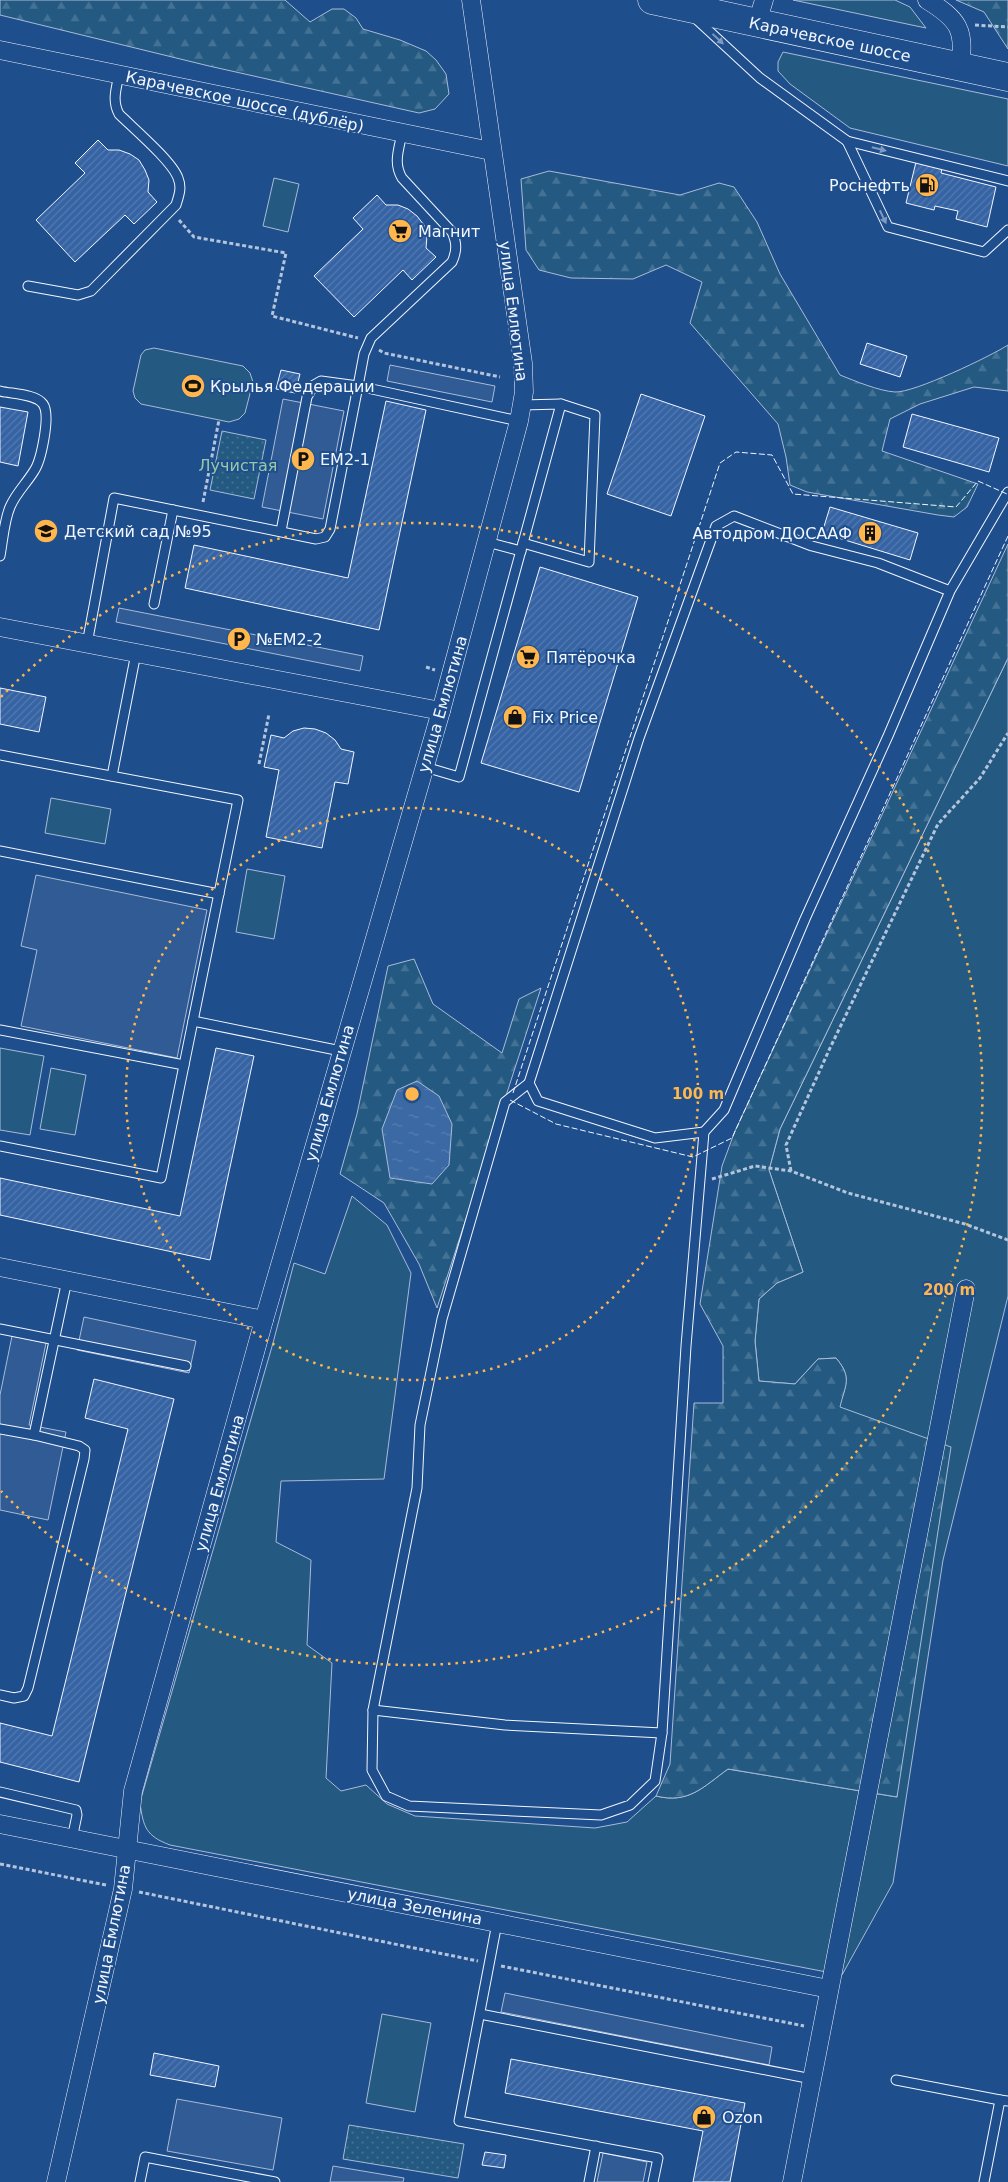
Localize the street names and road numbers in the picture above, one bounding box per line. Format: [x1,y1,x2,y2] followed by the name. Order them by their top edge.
[747,13,913,66] street label: Карачевское шоссе
[124,67,366,136] street label: Карачевское шоссе (дублёр)
[495,240,532,383] street label: улица Емлютина
[414,633,471,775] street label: улица Емлютина
[301,1022,358,1164] street label: улица Емлютина
[191,1412,248,1554] street label: улица Емлютина
[89,1863,134,2005] street label: улица Емлютина
[346,1884,484,1929] street label: улица Зеленина

